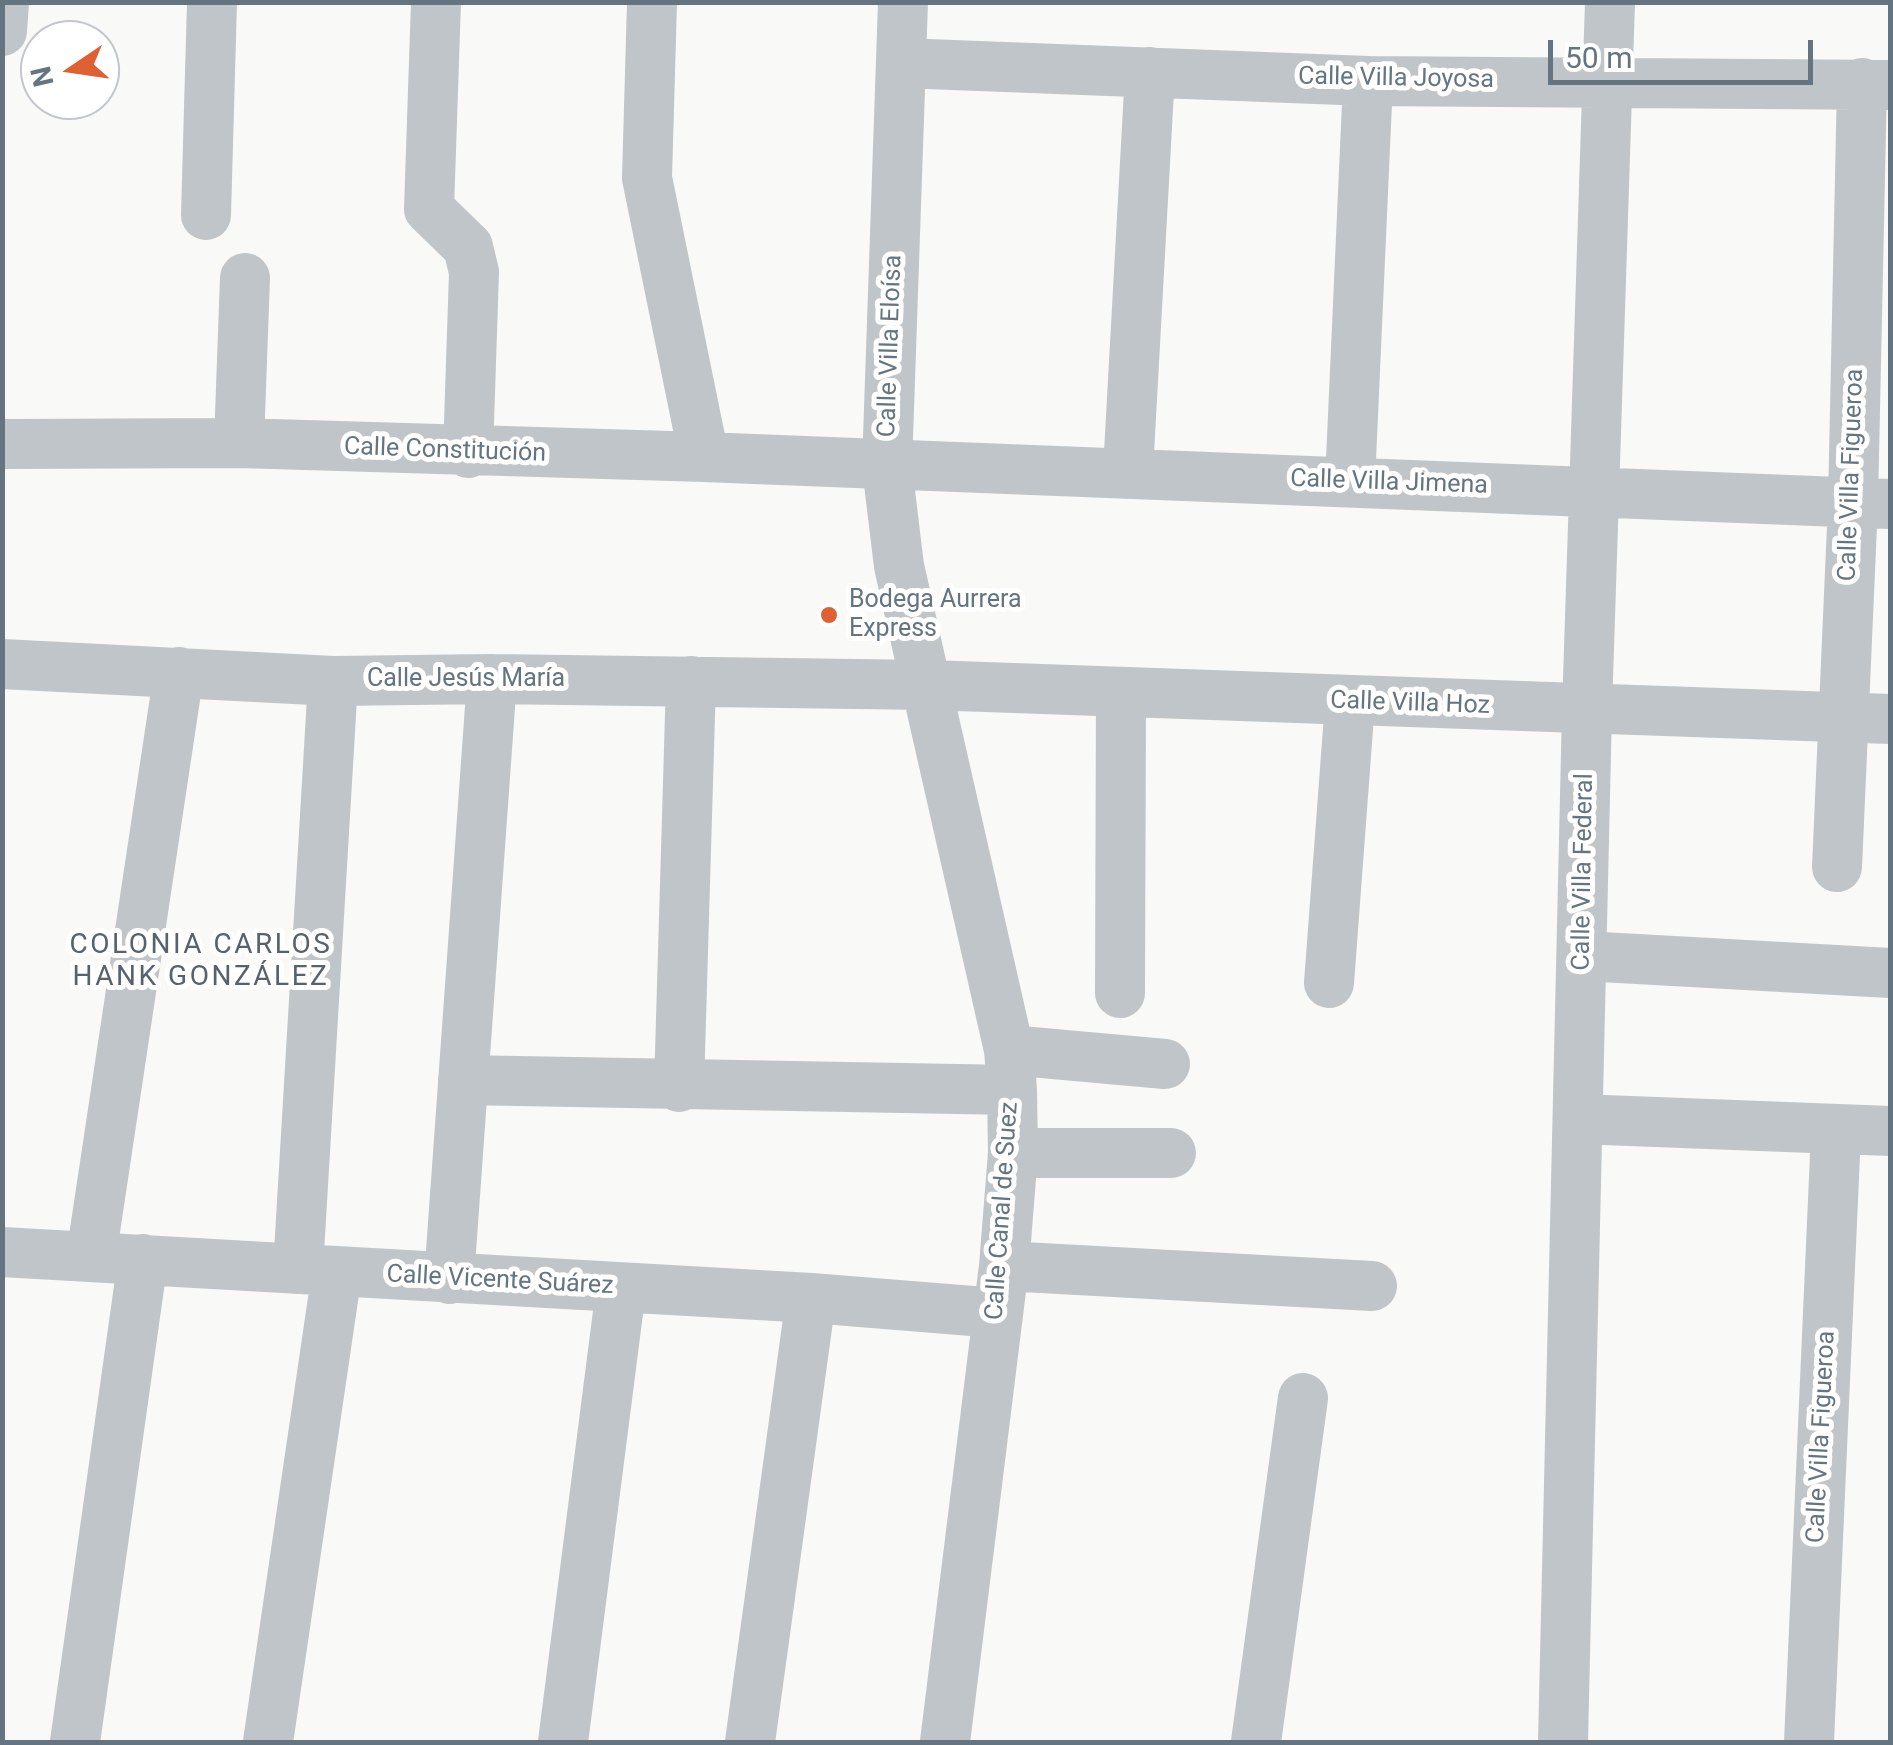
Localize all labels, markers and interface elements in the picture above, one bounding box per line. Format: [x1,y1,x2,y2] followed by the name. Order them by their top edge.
[20,20,120,120] north arrow
[1553,20,1818,82] scale bar
[1565,40,1632,75] text: 50 m
[1298,62,1494,96] street label: Calle Villa Joyosa
[24,63,61,90] text: N
[873,254,909,438] street label: Calle Villa Eloísa
[1833,368,1871,582] street label: Calle Villa Figueroa
[343,432,547,470] street label: Calle Constitución
[1290,465,1488,501] street label: Calle Villa Jimena
[849,586,1022,645] place label: Bodega Aurrera Express
[818,604,840,626] marker: Bodega Aurrera Express
[367,665,565,695] street label: Calle Jesús María
[1330,686,1490,722] street label: Calle Villa Hoz
[1567,773,1601,971] street label: Calle Villa Federal
[70,929,332,995] district label: COLONIA CARLOS HANK GONZÁLEZ
[980,1101,1026,1321] street label: Calle Canal de Suez
[386,1260,614,1302] street label: Calle Vicente Suárez
[1801,1330,1843,1544] street label: Calle Villa Figueroa

